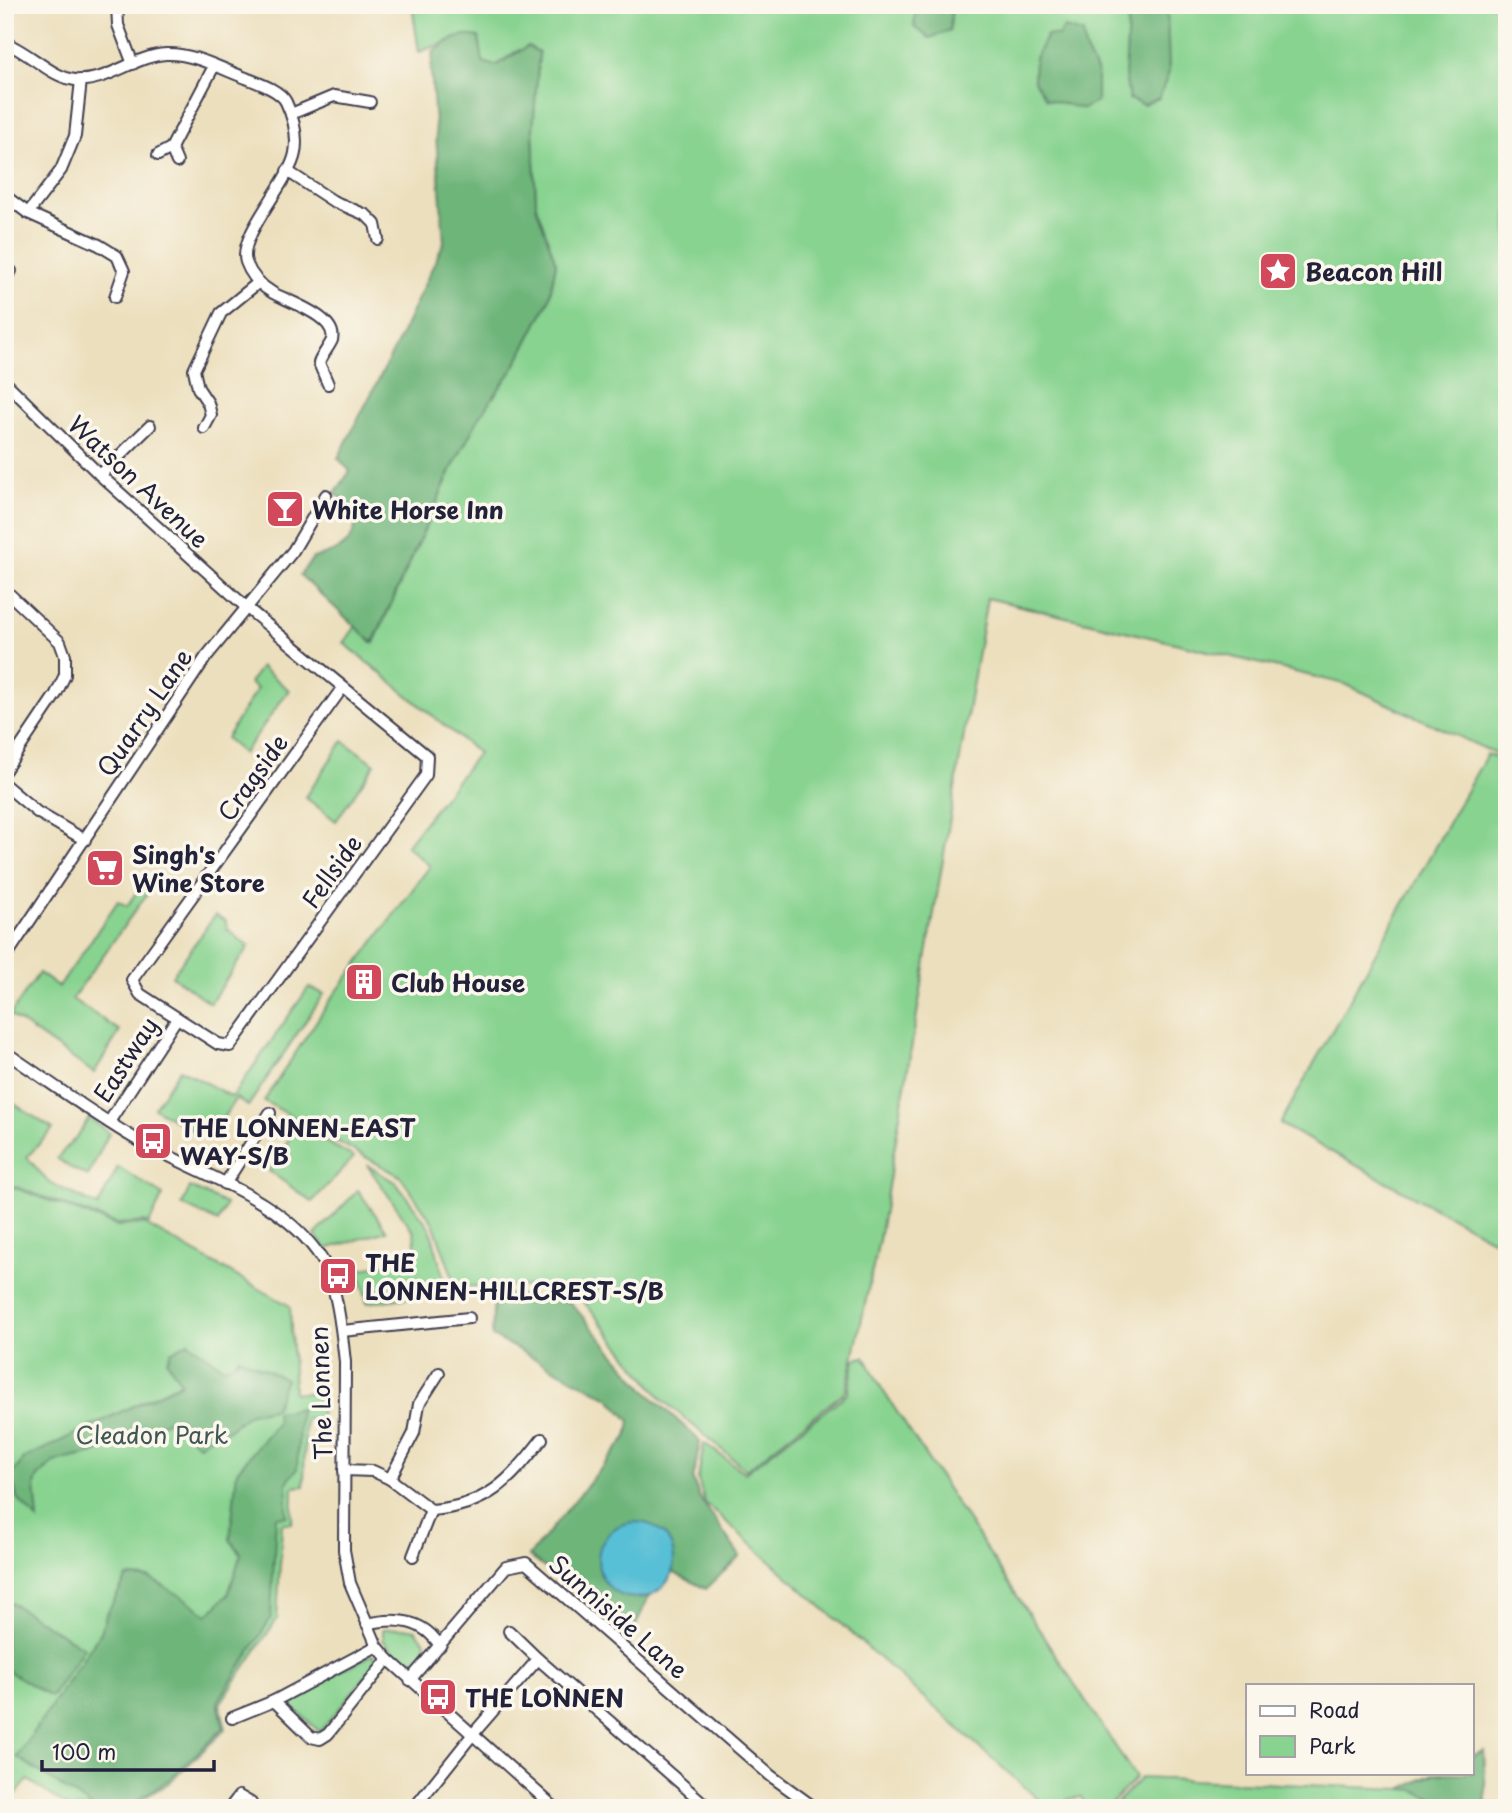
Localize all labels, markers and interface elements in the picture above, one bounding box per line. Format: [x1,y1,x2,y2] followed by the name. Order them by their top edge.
[1257,250,1299,292] place icon: Beacon Hill
[1305,253,1442,289] place label: Beacon Hill
[61,406,217,556] street label: Watson Avenue
[264,488,306,530] bar icon: White Horse Inn
[312,491,504,527] place label: White Horse Inn
[88,641,200,783] street label: Quarry Lane
[208,726,296,828] street label: Cragside
[292,827,370,915] street label: Fellside
[132,836,265,900] place label: Singh's Wine Store
[84,847,126,889] supermarket icon: Singh's Wine Store
[343,961,385,1003] building icon: Club House
[391,964,525,1000] place label: Club House
[84,1009,166,1109] street label: Eastway
[180,1109,416,1173] place label: THE LONNEN-EAST WAY-S/B
[132,1120,174,1162] bus stop icon: THE LONNEN-EAST WAY-S/B
[365,1244,664,1308] place label: THE LONNEN-HILLCREST-S/B
[317,1255,359,1297] bus stop icon: THE LONNEN-HILLCREST-S/B
[300,1325,340,1461] street label: The Lonnen
[76,1416,228,1452] park label: Cleadon Park
[542,1545,696,1687] street label: Sunniside Lane
[417,1676,459,1718] bus stop icon: THE LONNEN
[465,1679,624,1715] place label: THE LONNEN
[1246,1684,1474,1774] legend
[1309,1693,1360,1725] text: Road
[42,1729,214,1773] scale bar
[1309,1729,1356,1761] text: Park
[52,1735,116,1767] text: 100 m

